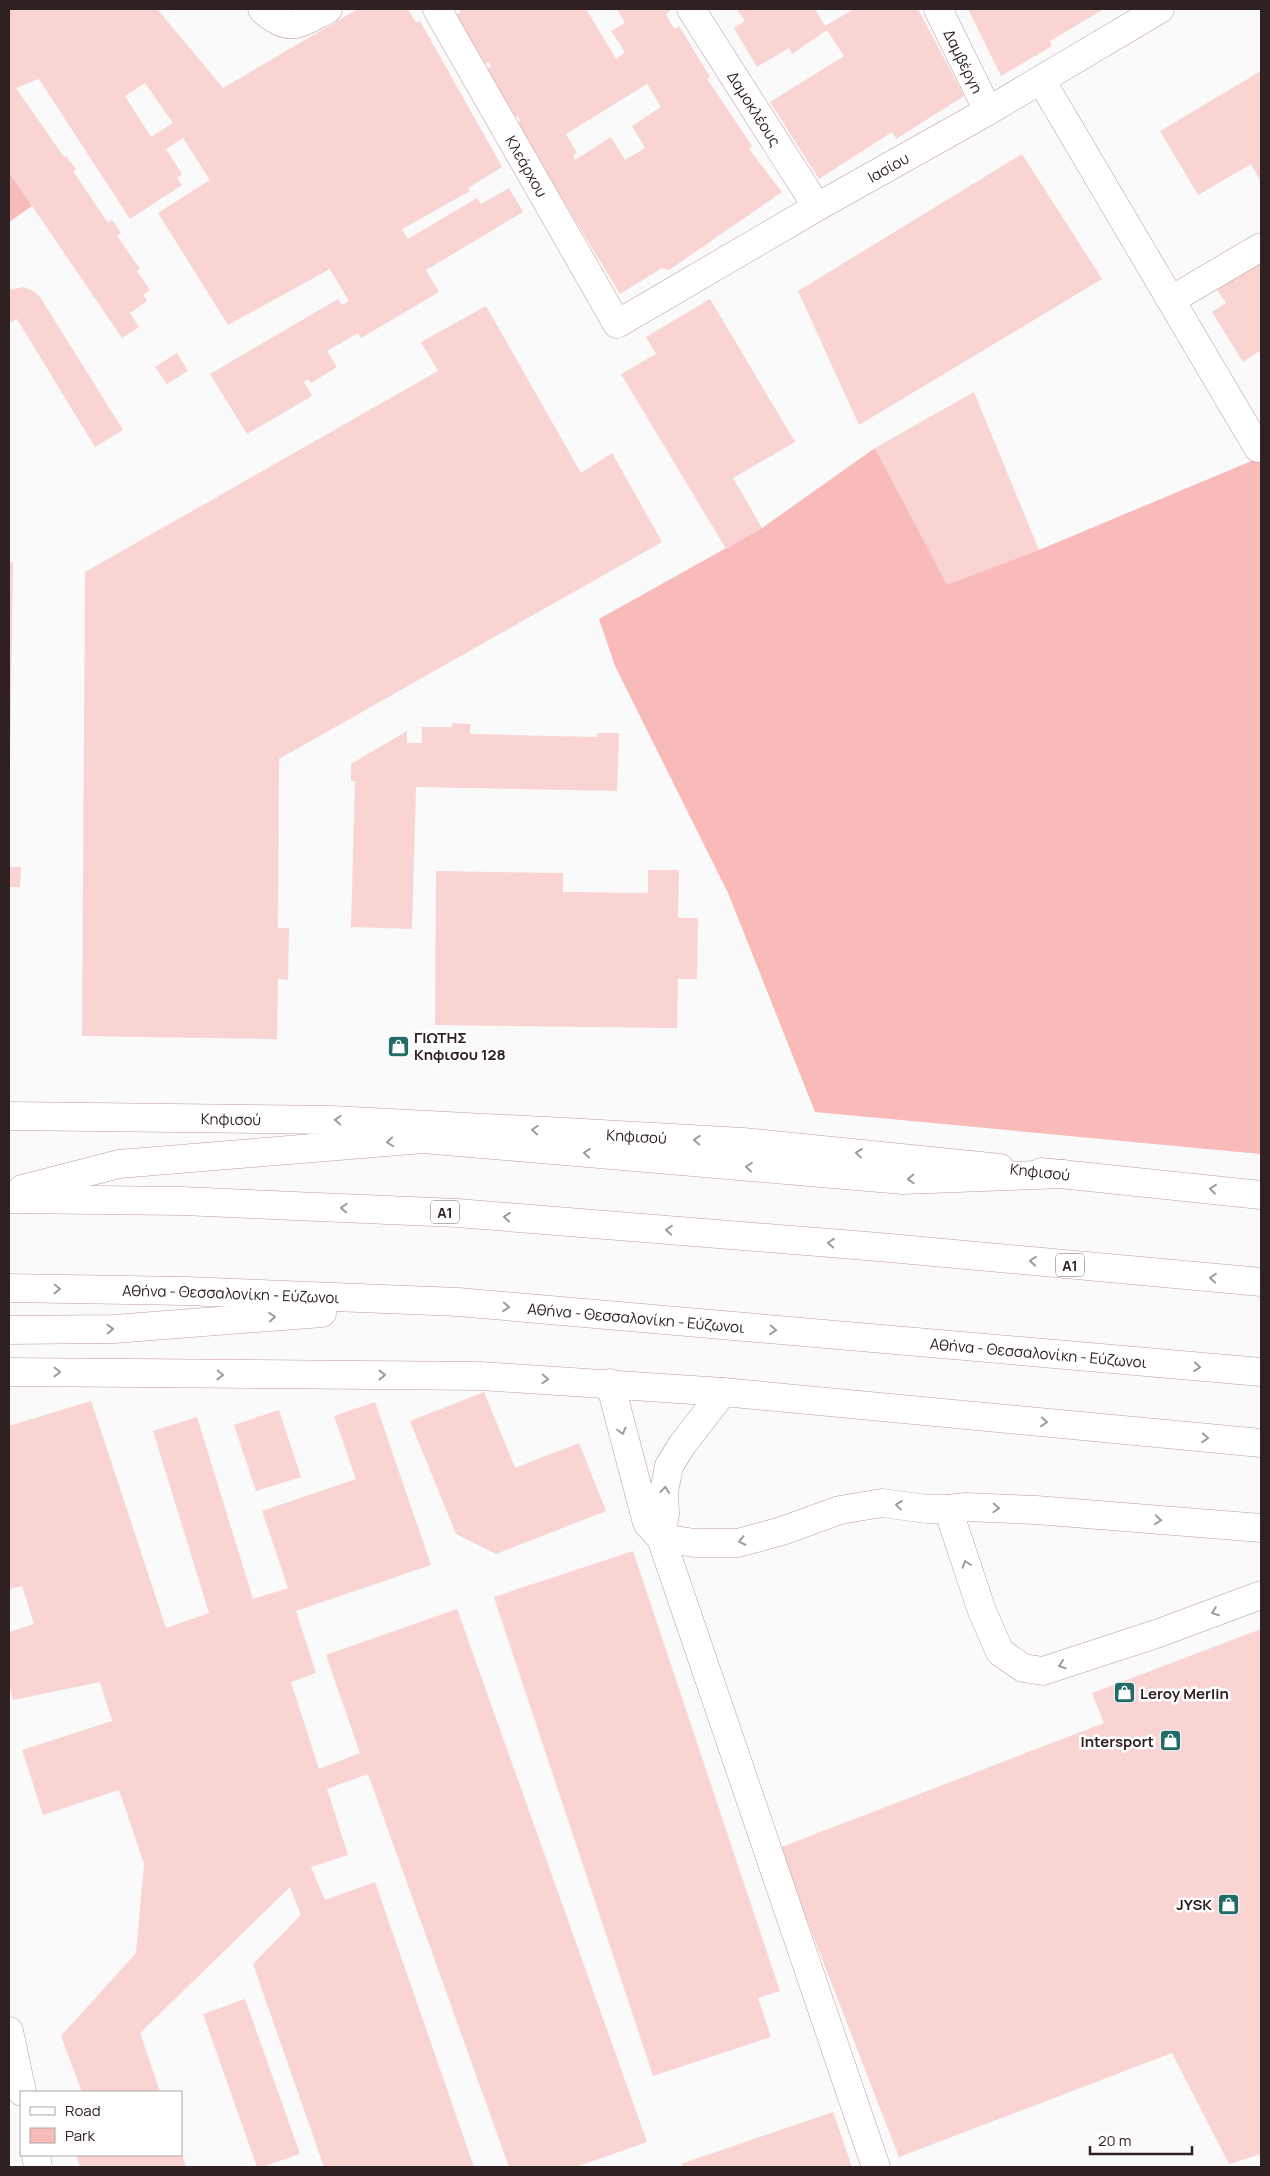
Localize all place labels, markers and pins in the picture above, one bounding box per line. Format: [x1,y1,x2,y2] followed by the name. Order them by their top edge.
[414,1027,506,1065] place label: ΓΙΩΤΗΣ Κηφισου 128
[386,1034,410,1058] shop icon: ΓΙΩΤΗΣ Κηφισου 128
[1112,1681,1136,1705] shop icon: Leroy Merlin
[1140,1683,1229,1704] place label: Leroy Merlin
[1158,1729,1182,1753] shop icon: Intersport
[1081,1731,1154,1752] place label: Intersport
[1216,1892,1240,1916] shop icon: JYSK
[1176,1894,1212,1915] place label: JYSK

